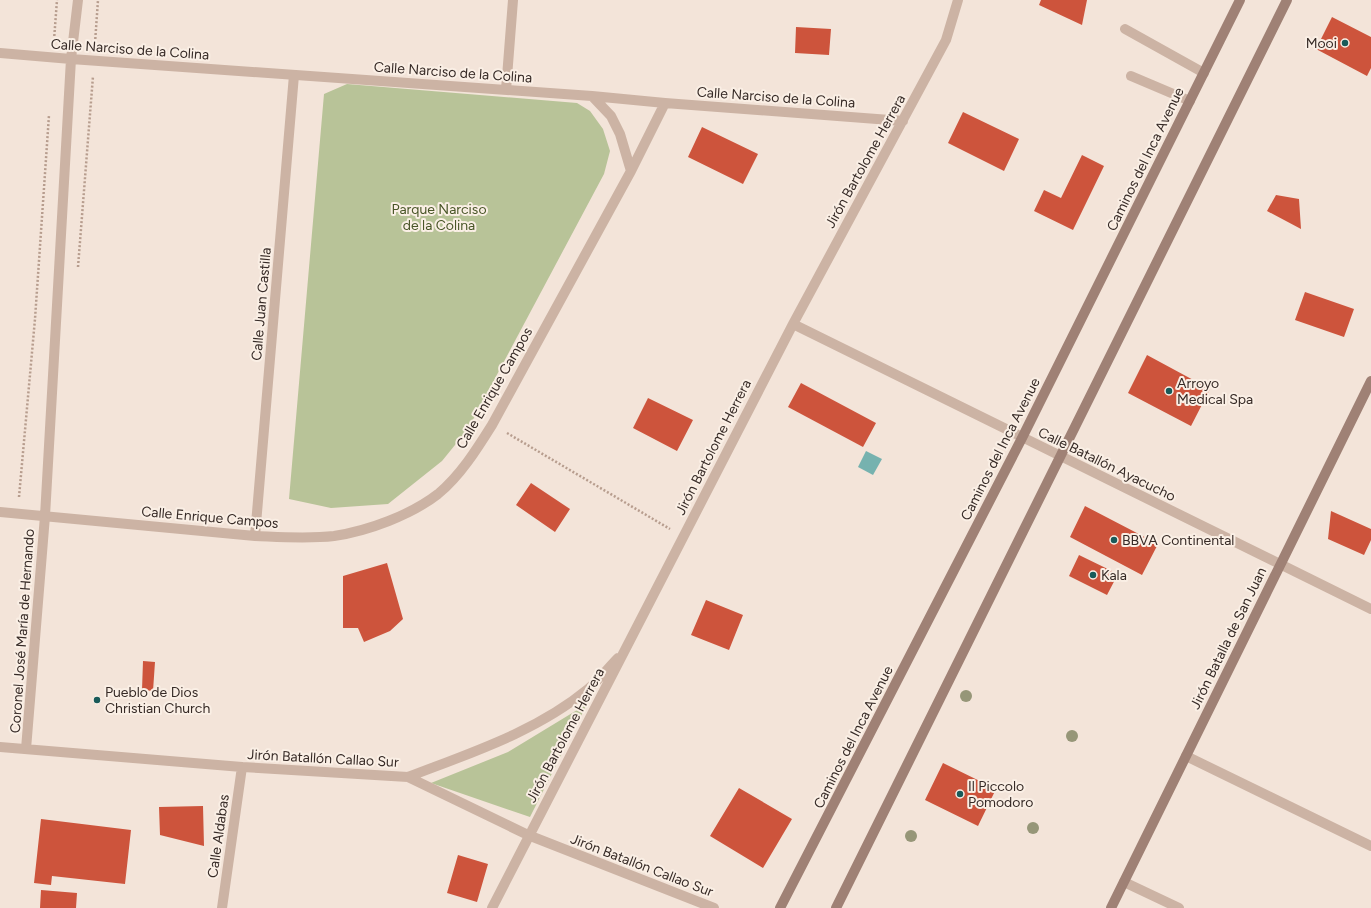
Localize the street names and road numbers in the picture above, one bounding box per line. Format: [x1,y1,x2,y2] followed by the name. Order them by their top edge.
[50,35,210,64] street label: Calle Narciso de la Colina
[373,58,533,87] street label: Calle Narciso de la Colina
[696,83,856,112] street label: Calle Narciso de la Colina
[1103,84,1188,234] street label: Caminos del Inca Avenue
[822,92,909,231] street label: Jirón Bartolome Herrera
[248,247,275,361] street label: Calle Juan Castilla
[453,324,536,452] street label: Calle Enrique Campos
[957,375,1044,523] street label: Caminos del Inca Avenue
[672,377,755,518] street label: Jirón Bartolome Herrera
[1035,424,1178,505] street label: Calle Batallón Ayacucho
[141,503,279,532] street label: Calle Enrique Campos
[7,528,38,734] street label: Coronel José María de Hernando
[1187,564,1270,712] street label: Jirón Batalla de San Juan
[810,663,897,811] street label: Caminos del Inca Avenue
[523,665,608,805] street label: Jirón Bartolome Herrera
[247,746,399,771] street label: Jirón Batallón Callao Sur
[204,793,233,879] street label: Calle Aldabas
[568,830,716,901] street label: Jirón Batallón Callao Sur

